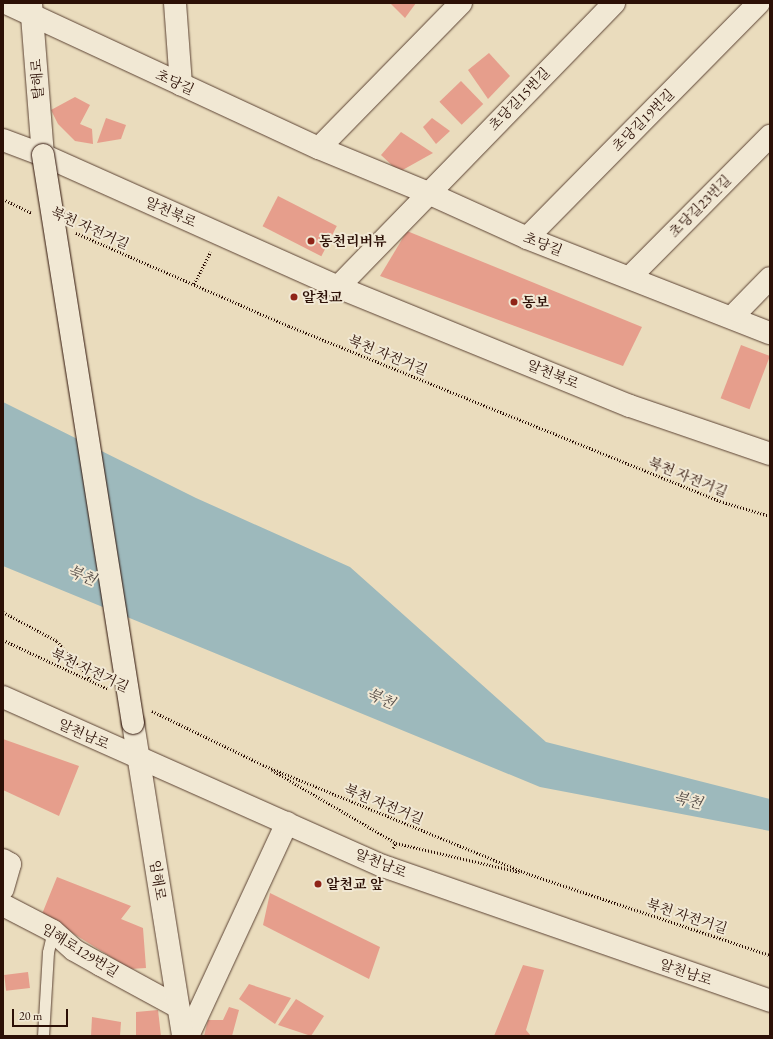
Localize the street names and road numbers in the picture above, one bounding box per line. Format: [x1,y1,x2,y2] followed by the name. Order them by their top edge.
[27,58,47,100] street label: 탈해로
[485,64,553,134] street label: 초당길15번길
[153,66,197,98] street label: 초당길
[608,85,678,155] street label: 초당길19번길
[665,171,735,241] street label: 초당길23번길
[143,193,199,231] street label: 알천북로
[48,203,132,253] street label: 북천 자전거길
[521,229,565,259] street label: 초당길
[346,331,430,379] street label: 북천 자전거길
[525,356,581,392] street label: 알천북로
[646,453,730,501] street label: 북천 자전거길
[48,645,132,695] street label: 북천 자전거길
[56,715,112,753] street label: 알천남로
[342,780,426,828] street label: 북천 자전거길
[353,845,409,881] street label: 알천남로
[147,859,169,901] street label: 임해로
[644,895,730,937] street label: 북천 자전거길
[38,920,122,980] street label: 임해로129번길
[658,955,714,989] street label: 알천남로

